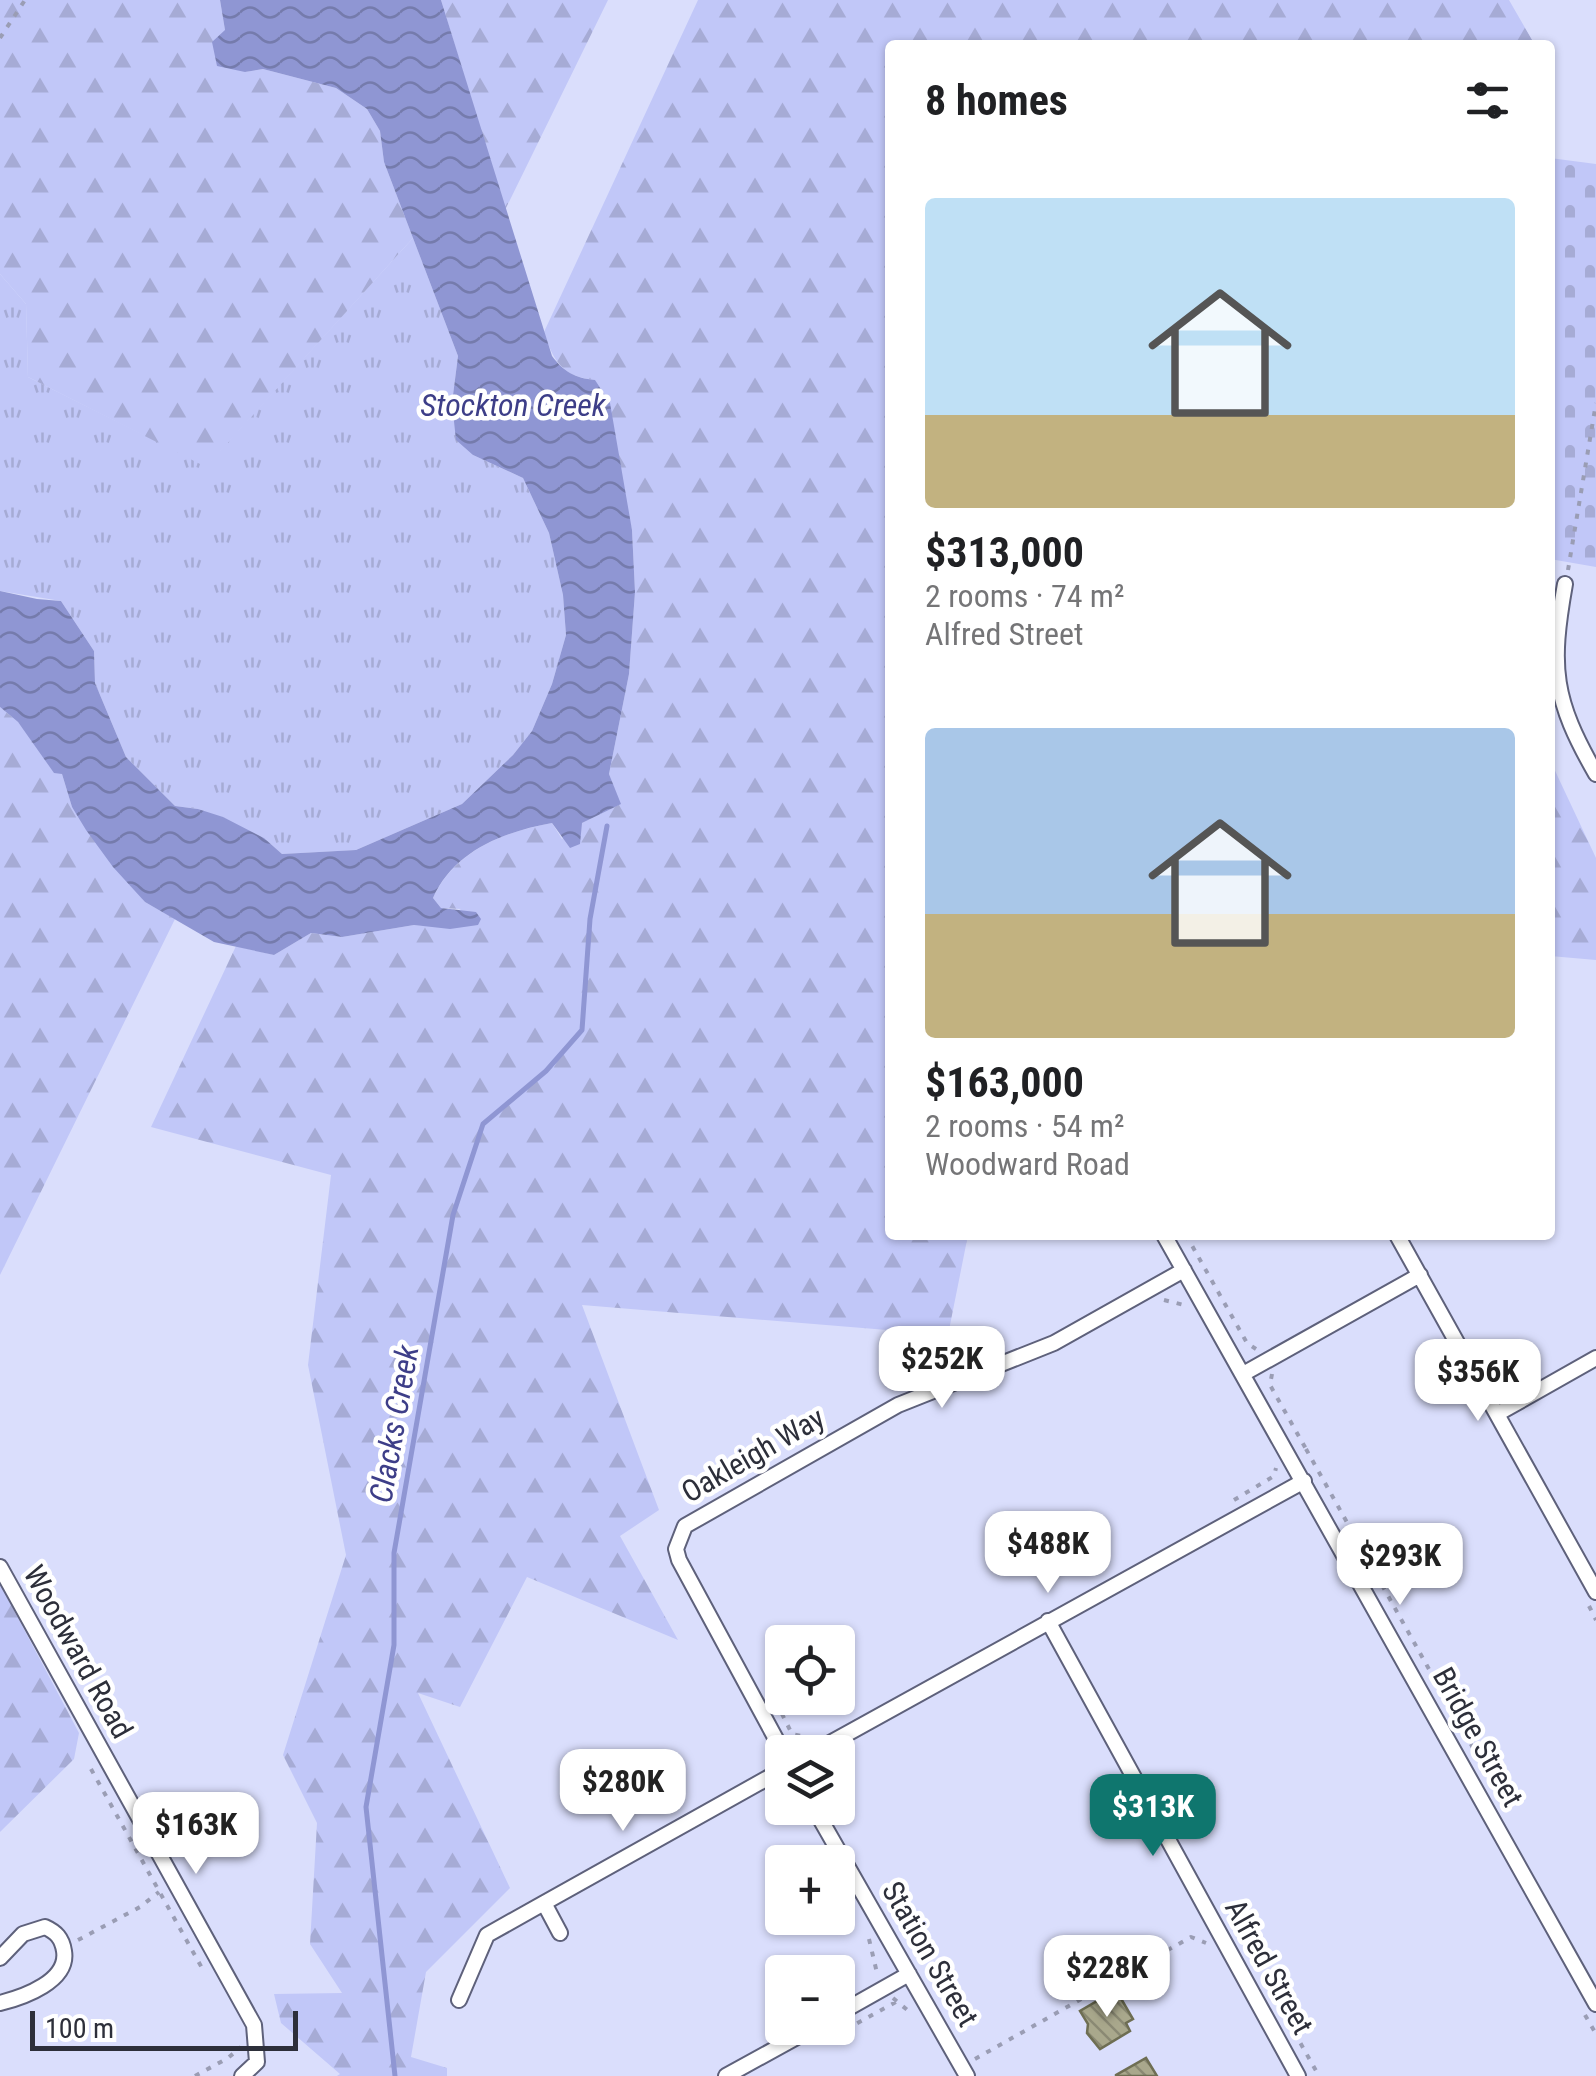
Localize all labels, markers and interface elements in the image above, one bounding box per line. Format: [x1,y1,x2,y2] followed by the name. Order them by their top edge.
[1460,73,1515,128] icon: filters
[925,76,1068,125] text: 8 homes
[1130,263,1310,443] icon: home
[420,386,607,424] water label: Stockton Creek
[925,528,1084,577] text: $313,000
[925,577,1124,615] text: 2 rooms · 74 m²
[925,615,1084,653] text: Alfred Street
[1130,793,1310,973] icon: home
[925,1058,1084,1107] text: $163,000
[925,1107,1124,1145] text: 2 rooms · 54 m²
[925,1145,1130,1183] text: Woodward Road
[872,1326,1012,1411] pin: $252K
[901,1339,983,1377] text: $252K
[1408,1339,1548,1424] pin: $356K
[361,1341,427,1506] water label: Clacks Creek
[1437,1352,1519,1390] text: $356K
[675,1400,830,1509] street label: Oakleigh Way
[978,1511,1118,1596] pin: $488K
[1330,1523,1470,1608] pin: $293K
[1007,1524,1089,1562] text: $488K
[1359,1536,1441,1574] text: $293K
[17,1559,140,1744] street label: Woodward Road
[765,1625,855,2045] map controls
[765,1625,855,1715] button: locate
[1426,1661,1531,1812] street label: Bridge Street
[765,1735,855,1825] button: layers
[553,1749,693,1834] pin: $280K
[582,1762,664,1800] text: $280K
[1083,1774,1223,1859] pin: $313K
[1112,1787,1194,1825] text: $313K
[126,1792,266,1877] pin: $163K
[155,1805,237,1843] text: $163K
[765,1845,855,1935] button: +
[875,1875,986,2032] street label: Station Street
[1218,1893,1321,2040] street label: Alfred Street
[1037,1935,1177,2020] pin: $228K
[1066,1948,1148,1986] text: $228K
[765,1955,855,2045] button: −
[30,2006,298,2050] scale bar
[45,2012,114,2045] text: 100 m

